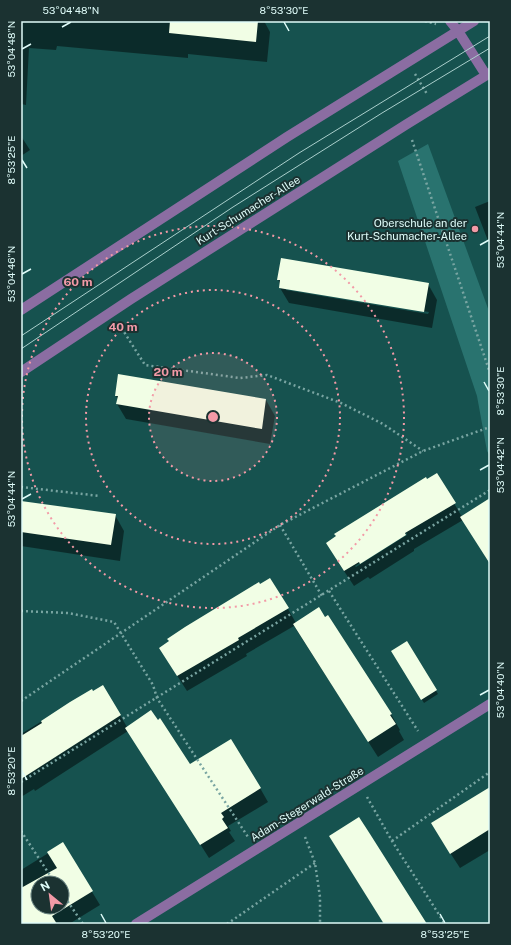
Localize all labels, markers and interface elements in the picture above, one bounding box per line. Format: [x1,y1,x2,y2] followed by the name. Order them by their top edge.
[43,4,99,16] text: 53°04'48"N
[259,4,309,16] text: 8°53'30"E
[5,21,17,77] text: 53°04'48"N
[5,135,17,185] text: 8°53'25"E
[194,173,302,247] street label: Kurt-Schumacher-Allee
[494,212,506,268] text: 53°04'44"N
[347,217,467,242] place label: Oberschule an der Kurt-Schumacher-Allee
[470,224,480,234] marker: Oberschule an der Kurt-Schumacher-Allee
[5,246,17,302] text: 53°04'46"N
[63,275,93,289] text: 60 m
[108,320,138,334] text: 40 m
[154,365,183,379] text: 20 m
[494,366,506,416] text: 8°53'30"E
[206,410,220,424] centre of rings
[494,437,506,493] text: 53°04'42"N
[5,471,17,527] text: 53°04'44"N
[494,662,506,718] text: 53°04'40"N
[5,747,17,795] text: 8°53'20"E
[248,764,366,844] street label: Adam-Stegerwald-Straße
[30,875,70,915] north arrow
[38,879,52,894] text: N
[82,928,130,940] text: 8°53'20"E
[420,928,470,940] text: 8°53'25"E

